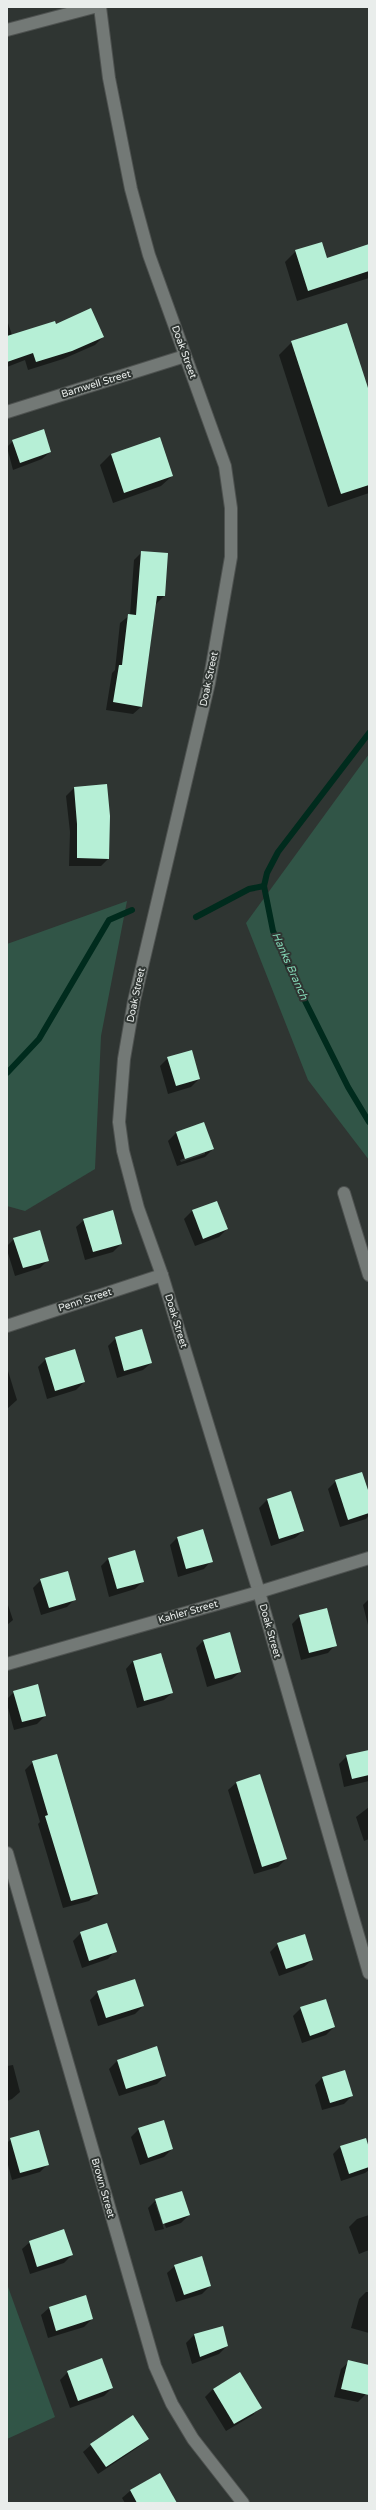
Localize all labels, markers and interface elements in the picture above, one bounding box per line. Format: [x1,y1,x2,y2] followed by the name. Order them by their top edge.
[169,324,199,380] street label: Doak Street
[60,368,132,400] street label: Barnwell Street
[197,650,221,707] street label: Doak Street
[269,930,311,1002] water label: Hanks Branch
[124,966,148,1023] street label: Doak Street
[57,1286,113,1314] street label: Penn Street
[162,1293,190,1350] street label: Doak Street
[157,1598,219,1626] street label: Kahler Street
[257,1603,283,1660] street label: Doak Street
[89,2157,117,2219] street label: Brown Street

